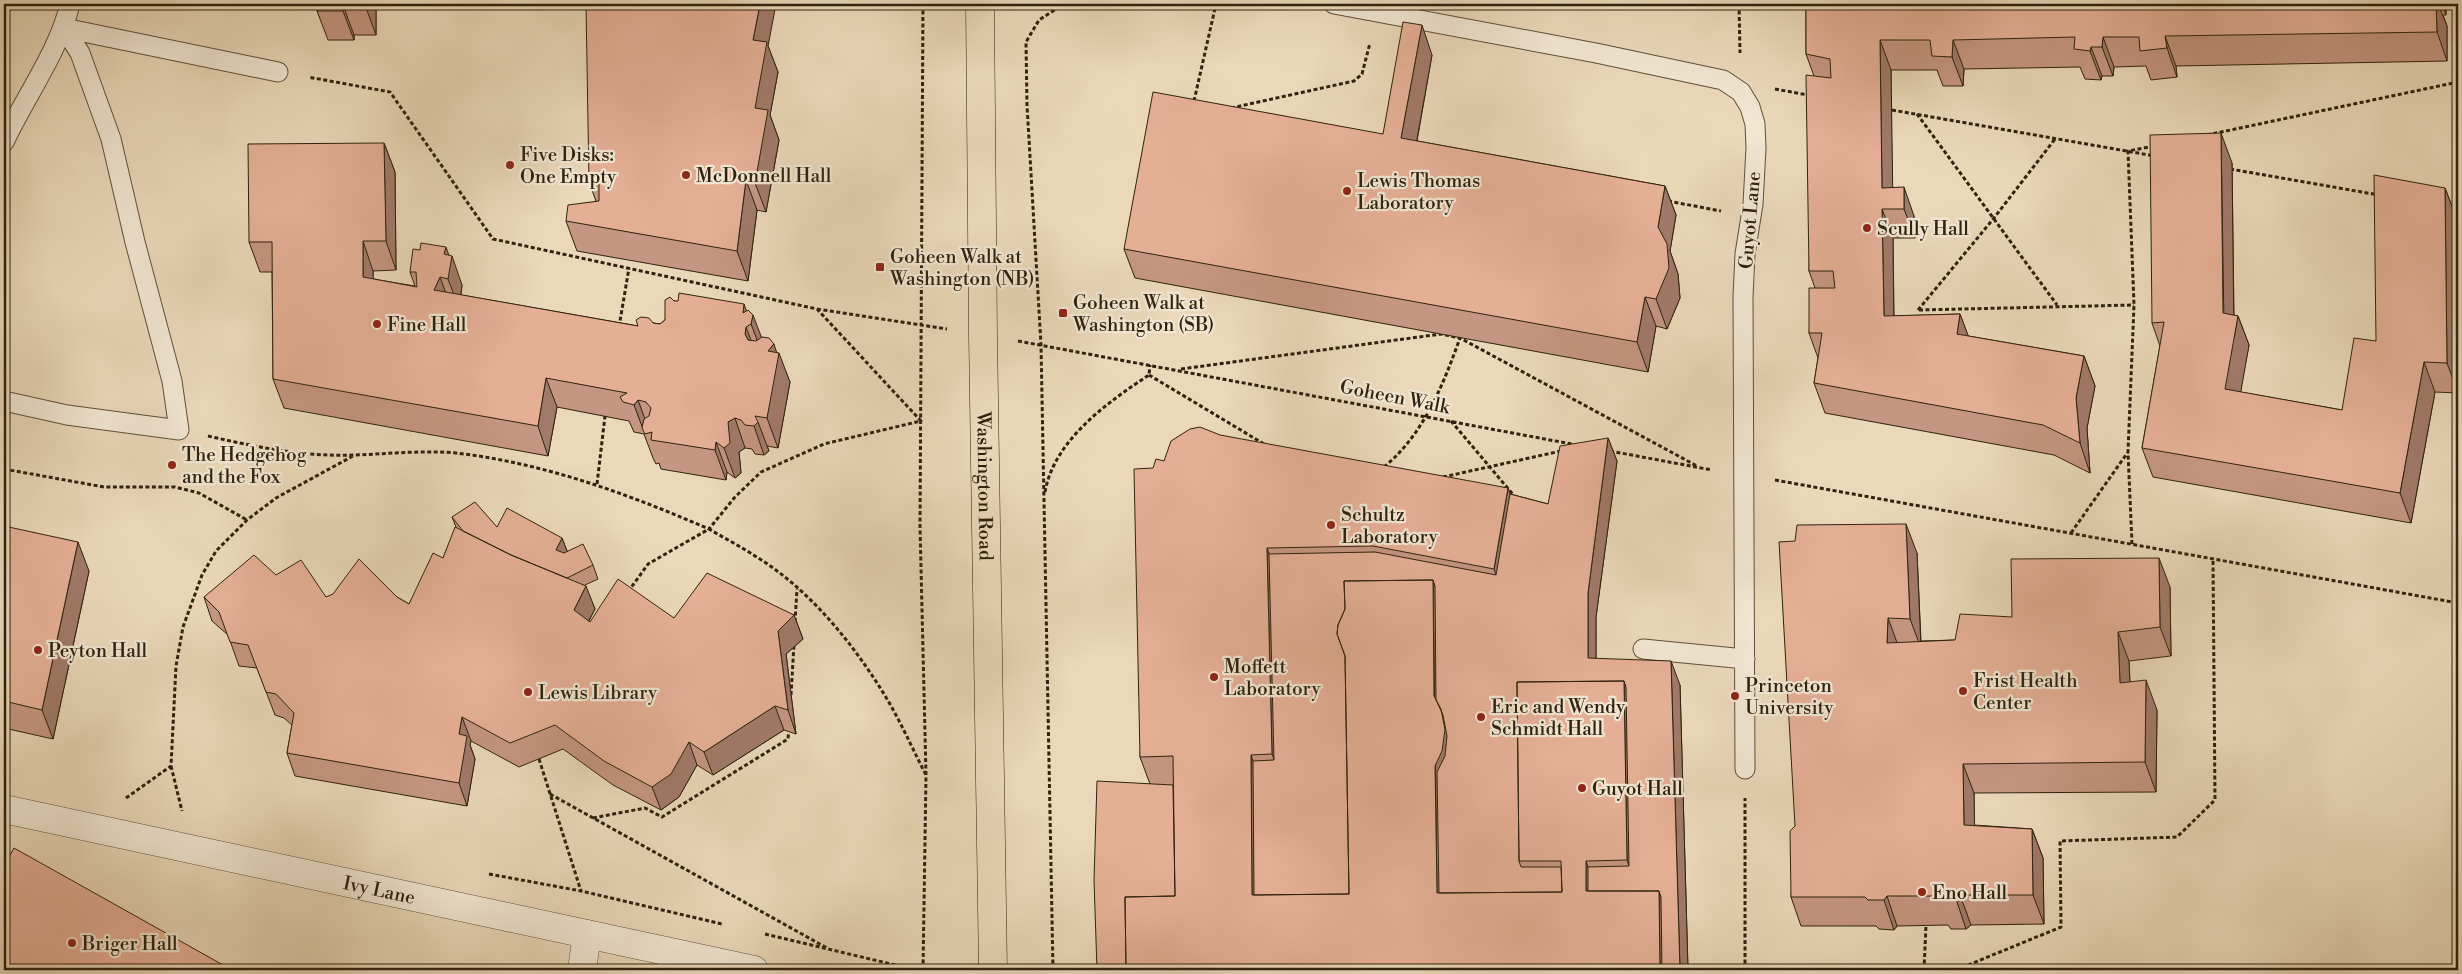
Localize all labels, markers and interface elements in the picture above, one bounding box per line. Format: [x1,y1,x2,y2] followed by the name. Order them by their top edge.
[520,143,617,189] place label: Five Disks: One Empty
[504,159,516,171] marker: Five Disks: One Empty
[696,164,832,188] place label: McDonnell Hall
[680,169,692,181] marker: McDonnell Hall
[1357,169,1480,215] place label: Lewis Thomas Laboratory
[1734,170,1766,270] street label: Guyot Lane
[1341,185,1353,197] marker: Lewis Thomas Laboratory
[1877,217,1969,241] place label: Scully Hall
[1861,222,1873,234] marker: Scully Hall
[889,245,1034,291] place label: Goheen Walk at Washington (NB)
[874,261,886,273] marker: Goheen Walk at Washington (NB)
[1072,291,1214,337] place label: Goheen Walk at Washington (SB)
[1057,307,1069,319] marker: Goheen Walk at Washington (SB)
[387,313,467,337] place label: Fine Hall
[371,318,383,330] marker: Fine Hall
[1338,375,1453,420] street label: Goheen Walk
[971,410,998,561] street label: Washington Road
[182,443,307,489] place label: The Hedgehog and the Fox
[166,459,178,471] marker: The Hedgehog and the Fox
[1341,503,1439,549] place label: Schultz Laboratory
[1325,519,1337,531] marker: Schultz Laboratory
[48,639,147,663] place label: Peyton Hall
[32,644,44,656] marker: Peyton Hall
[1224,655,1322,701] place label: Moffett Laboratory
[1973,669,2078,715] place label: Frist Health Center
[1208,671,1220,683] marker: Moffett Laboratory
[1745,674,1834,720] place label: Princeton University
[538,681,658,705] place label: Lewis Library
[1957,685,1969,697] marker: Frist Health Center
[522,686,534,698] marker: Lewis Library
[1729,690,1741,702] marker: Princeton University
[1491,695,1626,741] place label: Eric and Wendy Schmidt Hall
[1475,711,1487,723] marker: Eric and Wendy Schmidt Hall
[1592,777,1683,801] place label: Guyot Hall
[1576,782,1588,794] marker: Guyot Hall
[341,871,417,910] street label: Ivy Lane
[1932,881,2008,905] place label: Eno Hall
[1916,886,1928,898] marker: Eno Hall
[81,932,178,956] place label: Briger Hall
[66,937,78,949] marker: Briger Hall

